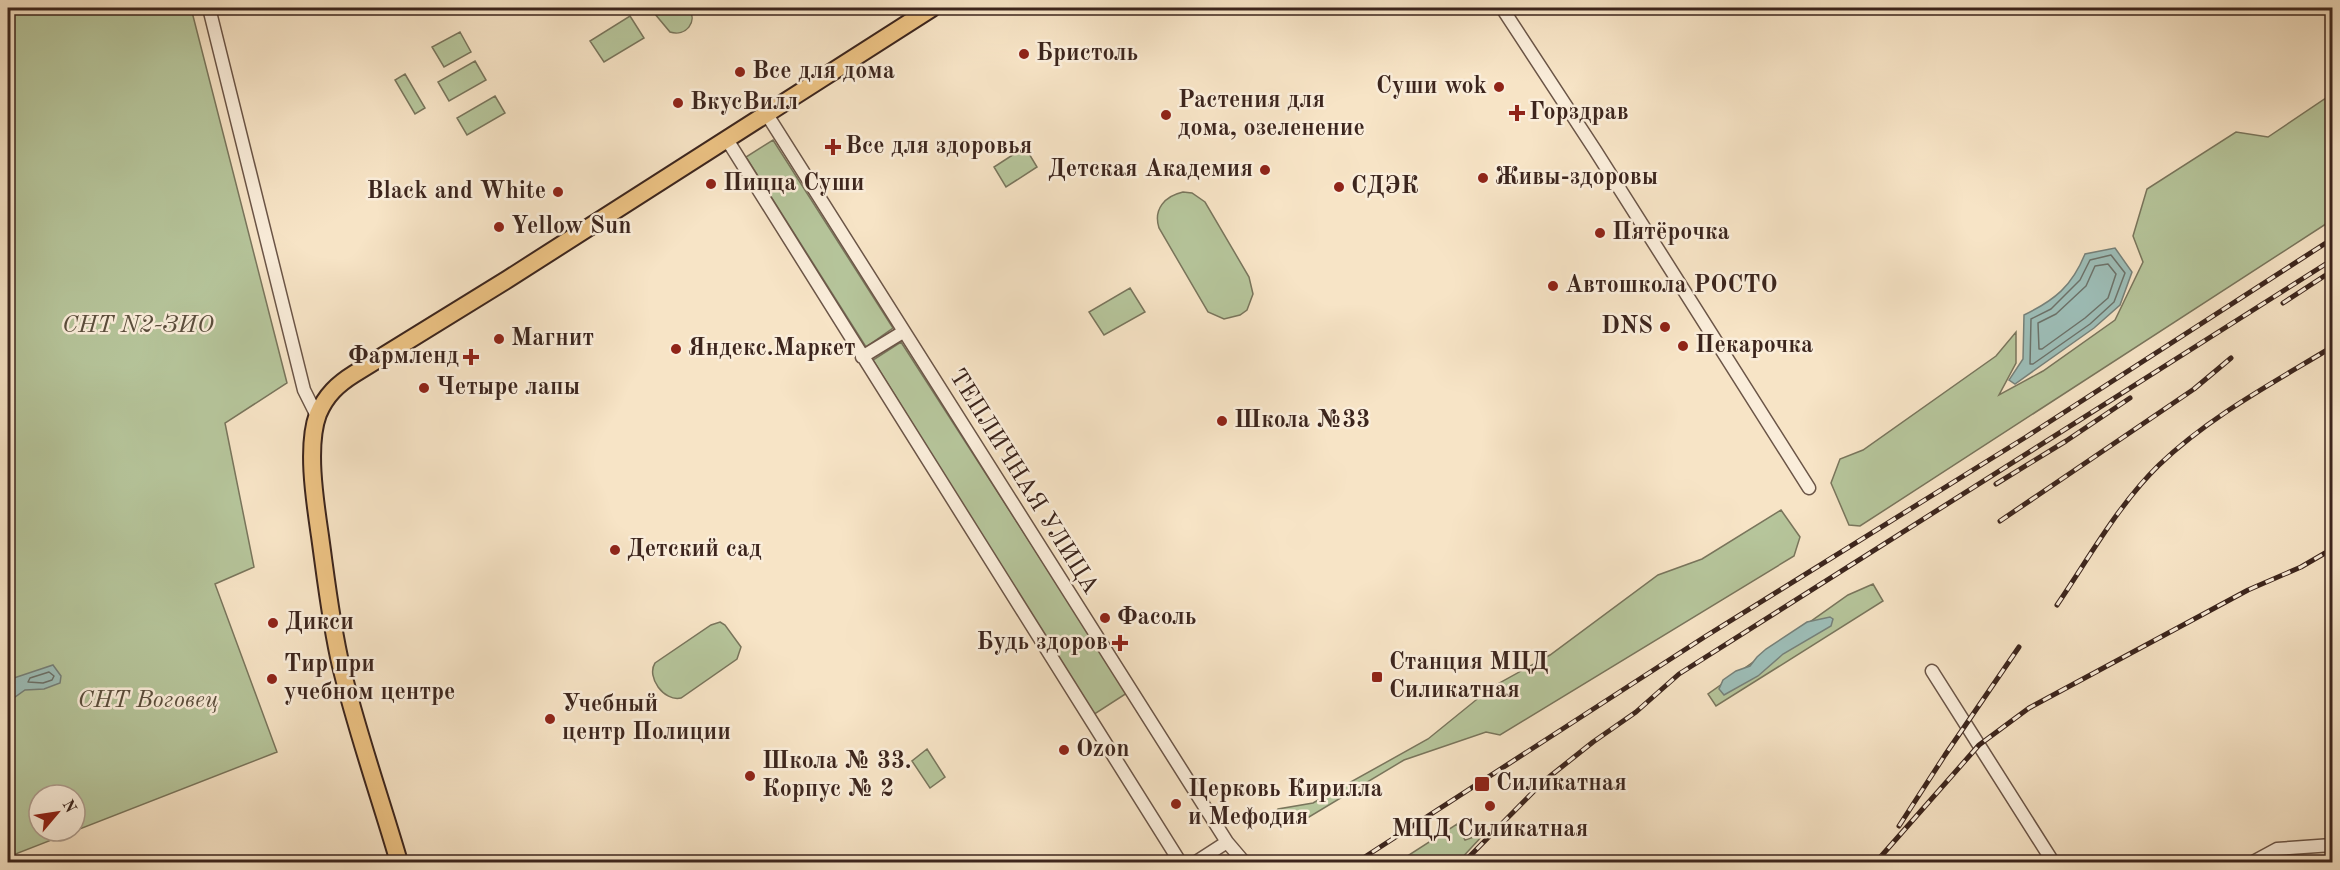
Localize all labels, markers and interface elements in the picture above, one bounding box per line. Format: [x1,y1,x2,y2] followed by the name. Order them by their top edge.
[1036,42,1138,66] place label: Бристоль
[1017,47,1031,61] marker: Бристоль
[752,60,895,84] place label: Все для дома
[733,65,747,79] marker: Все для дома
[1376,75,1487,99] place label: Суши wok
[1492,80,1506,94] marker: Суши wok
[1178,89,1365,141] place label: Растения для дома, озеленение
[690,91,798,115] place label: ВкусВилл
[671,96,685,110] marker: ВкусВилл
[1529,101,1629,125] place label: Горздрав
[1510,106,1524,120] marker: Горздрав
[1159,108,1173,122] marker: Растения для дома, озеленение
[845,135,1032,159] place label: Все для здоровья
[826,140,840,154] marker: Все для здоровья
[1048,158,1253,182] place label: Детская Академия
[1258,163,1272,177] marker: Детская Академия
[1495,166,1658,190] place label: Живы-здоровы
[1476,171,1490,185] marker: Живы-здоровы
[723,172,865,196] place label: Пицца Суши
[1351,175,1419,199] place label: СДЭК
[704,177,718,191] marker: Пицца Суши
[366,180,546,204] place label: Black and White
[1332,180,1346,194] marker: СДЭК
[551,185,565,199] marker: Black and White
[511,215,632,239] place label: Yellow Sun
[492,220,506,234] marker: Yellow Sun
[1612,221,1730,245] place label: Пятёрочка
[1593,226,1607,240] marker: Пятёрочка
[1565,274,1778,298] place label: Автошкола РОСТО
[1546,279,1560,293] marker: Автошкола РОСТО
[62,313,214,338] park label: СНТ N2-ЗИО
[1601,315,1653,339] place label: DNS
[1658,320,1672,334] marker: DNS
[511,327,594,351] place label: Магнит
[492,332,506,346] marker: Магнит
[1695,334,1813,358] place label: Пекарочка
[688,337,856,361] place label: Яндекс.Маркет
[1676,339,1690,353] marker: Пекарочка
[669,342,683,356] marker: Яндекс.Маркет
[348,345,459,369] place label: Фармленд
[464,350,478,364] marker: Фармленд
[944,365,1102,599] street label: ТЕПЛИЧНАЯ УЛИЦА
[436,376,580,400] place label: Четыре лапы
[417,381,431,395] marker: Четыре лапы
[1234,409,1370,433] place label: Школа №33
[1215,414,1229,428] marker: Школа №33
[627,538,762,562] place label: Детский сад
[608,543,622,557] marker: Детский сад
[1117,606,1197,630] place label: Фасоль
[285,611,354,635] place label: Дикси
[1098,611,1112,625] marker: Фасоль
[266,616,280,630] marker: Дикси
[977,631,1108,655] place label: Будь здоров
[1113,636,1127,650] marker: Будь здоров
[1389,651,1549,703] place label: Станция МЦД Силикатная
[284,653,455,705] place label: Тир при учебном центре
[1370,670,1384,684] marker: Станция МЦД Силикатная
[265,672,279,686] marker: Тир при учебном центре
[77,689,219,713] park label: СНТ Воговец
[562,693,731,745] place label: Учебный центр Полиции
[543,712,557,726] marker: Учебный центр Полиции
[1076,738,1130,762] place label: Ozon
[1057,743,1071,757] marker: Ozon
[762,750,912,802] place label: Школа № 33. Корпус № 2
[743,769,757,783] marker: Школа № 33. Корпус № 2
[1496,772,1627,796] place label: Силикатная
[1473,775,1491,793] marker: Силикатная
[1188,778,1383,830] place label: Церковь Кирилла и Мефодия
[27,783,87,843] north arrow
[58,797,79,817] text: N
[1169,797,1183,811] marker: Церковь Кирилла и Мефодия
[1483,799,1497,813] marker: МЦД Силикатная
[1392,818,1588,842] place label: МЦД Силикатная

